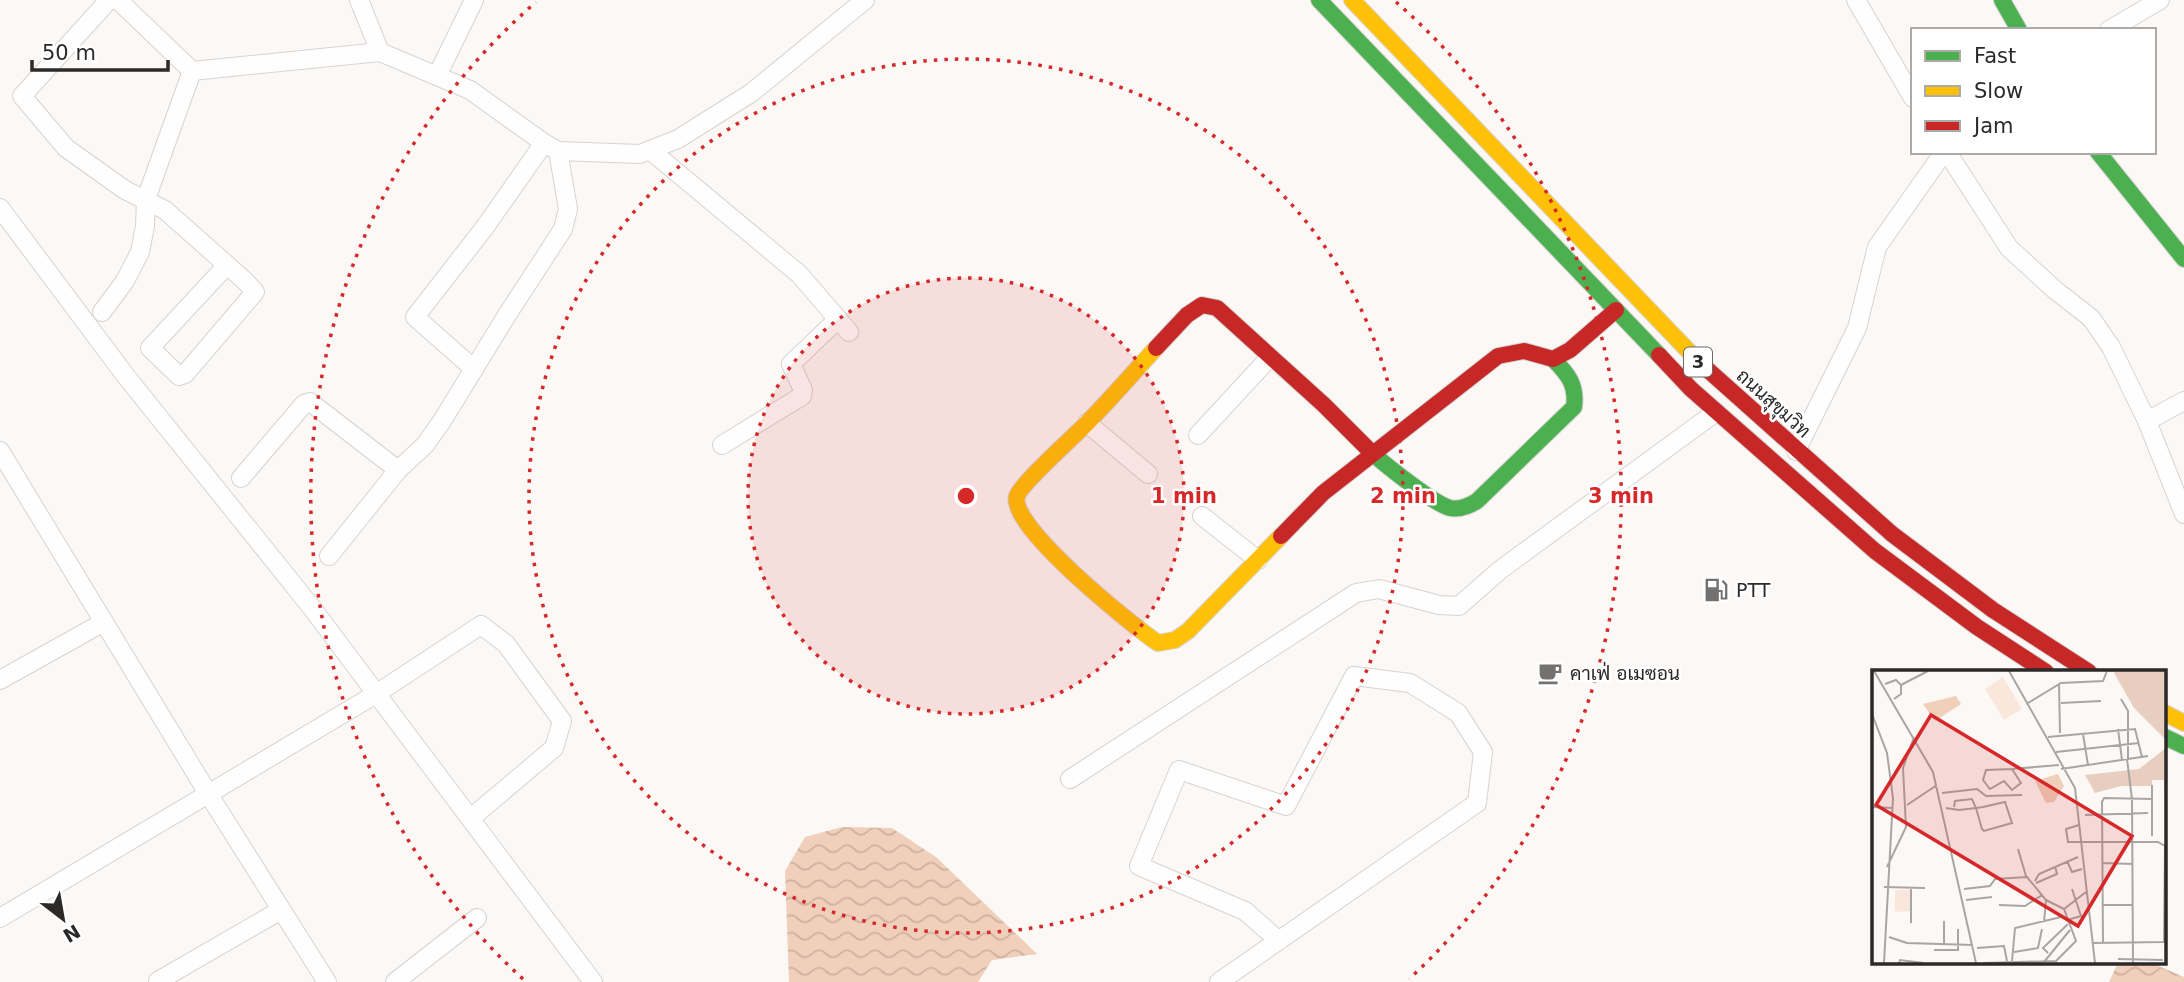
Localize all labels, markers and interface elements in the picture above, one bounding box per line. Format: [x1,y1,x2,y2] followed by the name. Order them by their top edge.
[32,28,168,72] scale bar
[1911,28,2156,154] legend
[42,41,96,65] text: 50 m
[1974,44,2016,68] text: Fast
[1974,79,2023,103] text: Slow
[1972,114,2014,138] text: Jam
[1684,348,1712,376] road number: 3
[1731,364,1815,443] street label: ถนนสุขุมวิท
[954,484,978,508] centre of rings
[1151,484,1217,508] text: 1 min
[1370,484,1436,508] text: 2 min
[1588,484,1654,508] text: 3 min
[1702,576,1730,604] fuel station icon: PTT
[1736,579,1771,601] place label: PTT
[1536,659,1564,687] cafe icon: คาเฟ่ อเมซอน
[1570,661,1680,684] place label: คาเฟ่ อเมซอน
[1872,670,2166,964] inset map
[28,884,98,954] north arrow
[59,920,84,947] text: N

